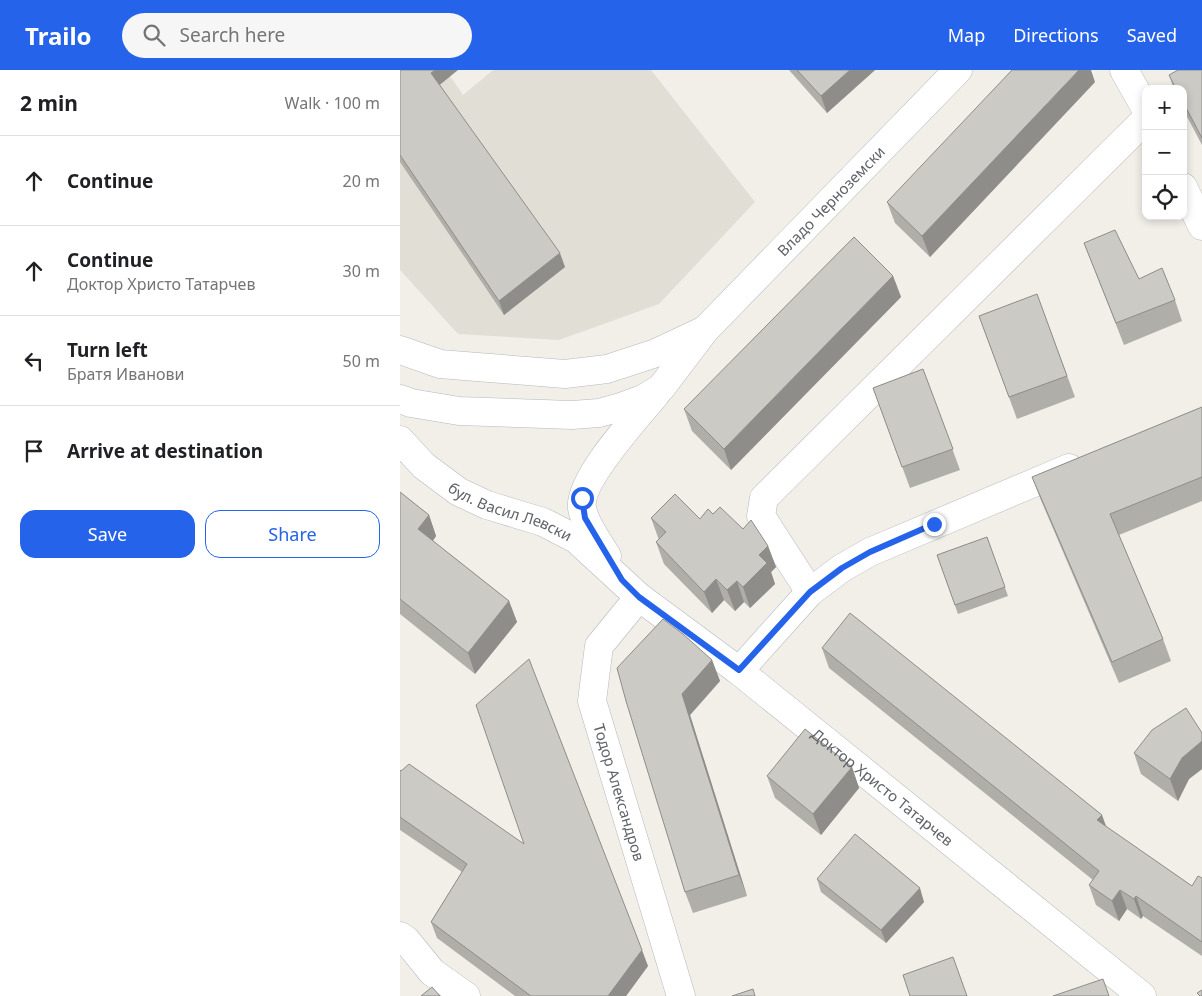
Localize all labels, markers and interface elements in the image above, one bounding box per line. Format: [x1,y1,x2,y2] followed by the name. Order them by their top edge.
[122,13,472,58] search box
[25,19,92,52] text: Trailo
[140,21,168,49] icon: search
[180,22,285,48] text: Search here
[948,23,985,47] text: Map
[1013,23,1099,47] text: Directions
[1127,23,1177,47] text: Saved
[1142,85,1187,220] map controls
[1142,85,1187,130] button: +
[20,89,78,117] text: 2 min
[285,92,380,114] text: Walk · 100 m
[1142,130,1187,175] button: −
[773,141,889,260] street label: Владо Черноземски
[20,167,48,195] icon: ahead
[67,168,153,194] text: Continue
[343,170,380,192] text: 20 m
[1142,175,1187,220] button: locate
[67,247,153,273] text: Continue
[20,257,48,285] icon: ahead
[343,260,380,282] text: 30 m
[67,273,255,295] text: Доктор Христо Татарчев
[67,337,148,363] text: Turn left
[20,347,48,375] icon: left
[343,350,380,372] text: 50 m
[67,363,184,385] text: Братя Иванови
[20,437,48,465] icon: arrive
[67,438,263,464] text: Arrive at destination
[444,478,576,545] street label: бул. Васил Левски
[571,487,594,510] route start
[20,510,195,558] button: Save
[205,510,380,558] button: Share
[923,513,946,536] route end
[589,721,650,863] street label: Тодор Александров
[808,724,958,850] street label: Доктор Христо Татарчев

